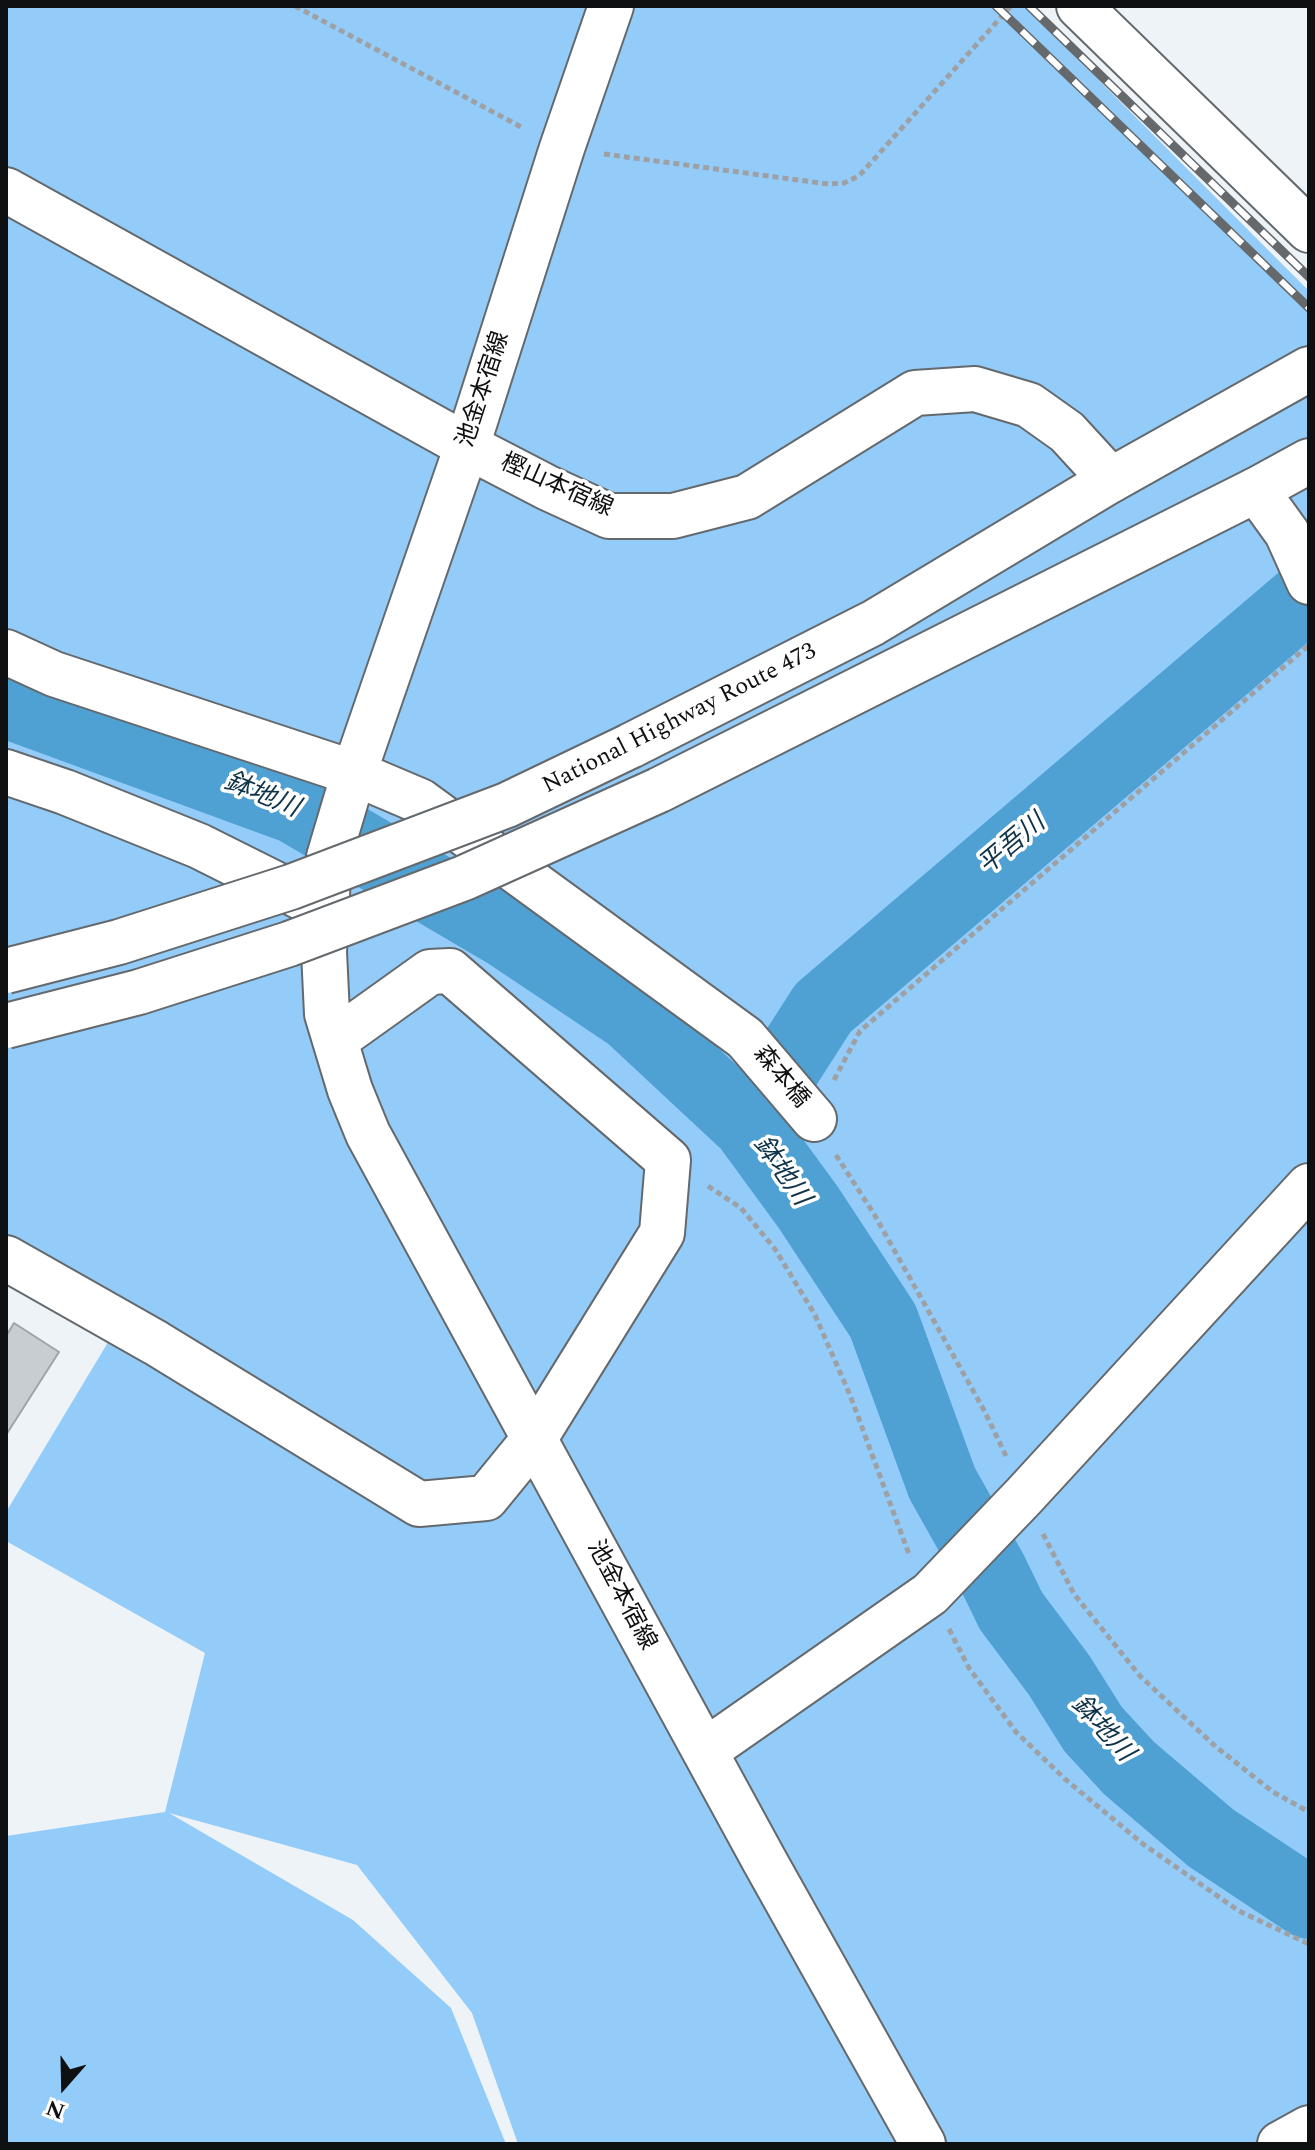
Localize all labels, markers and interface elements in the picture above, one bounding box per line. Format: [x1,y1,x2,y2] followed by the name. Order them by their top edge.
[453,328,517,452] street label: 池金本宿線
[495,449,617,525] street label: 樫山本宿線
[538,638,822,802] street label: National Highway Route 473
[219,768,303,826] water label: 鉢地川
[973,809,1053,883] water label: 平吾川
[746,1041,814,1115] street label: 森本橋
[745,1131,815,1213] water label: 鉢地川
[579,1536,661,1656] street label: 池金本宿線
[1063,1691,1139,1769] water label: 鉢地川
[24,2046,104,2126] north arrow
[42,2090,70,2128] text: N

